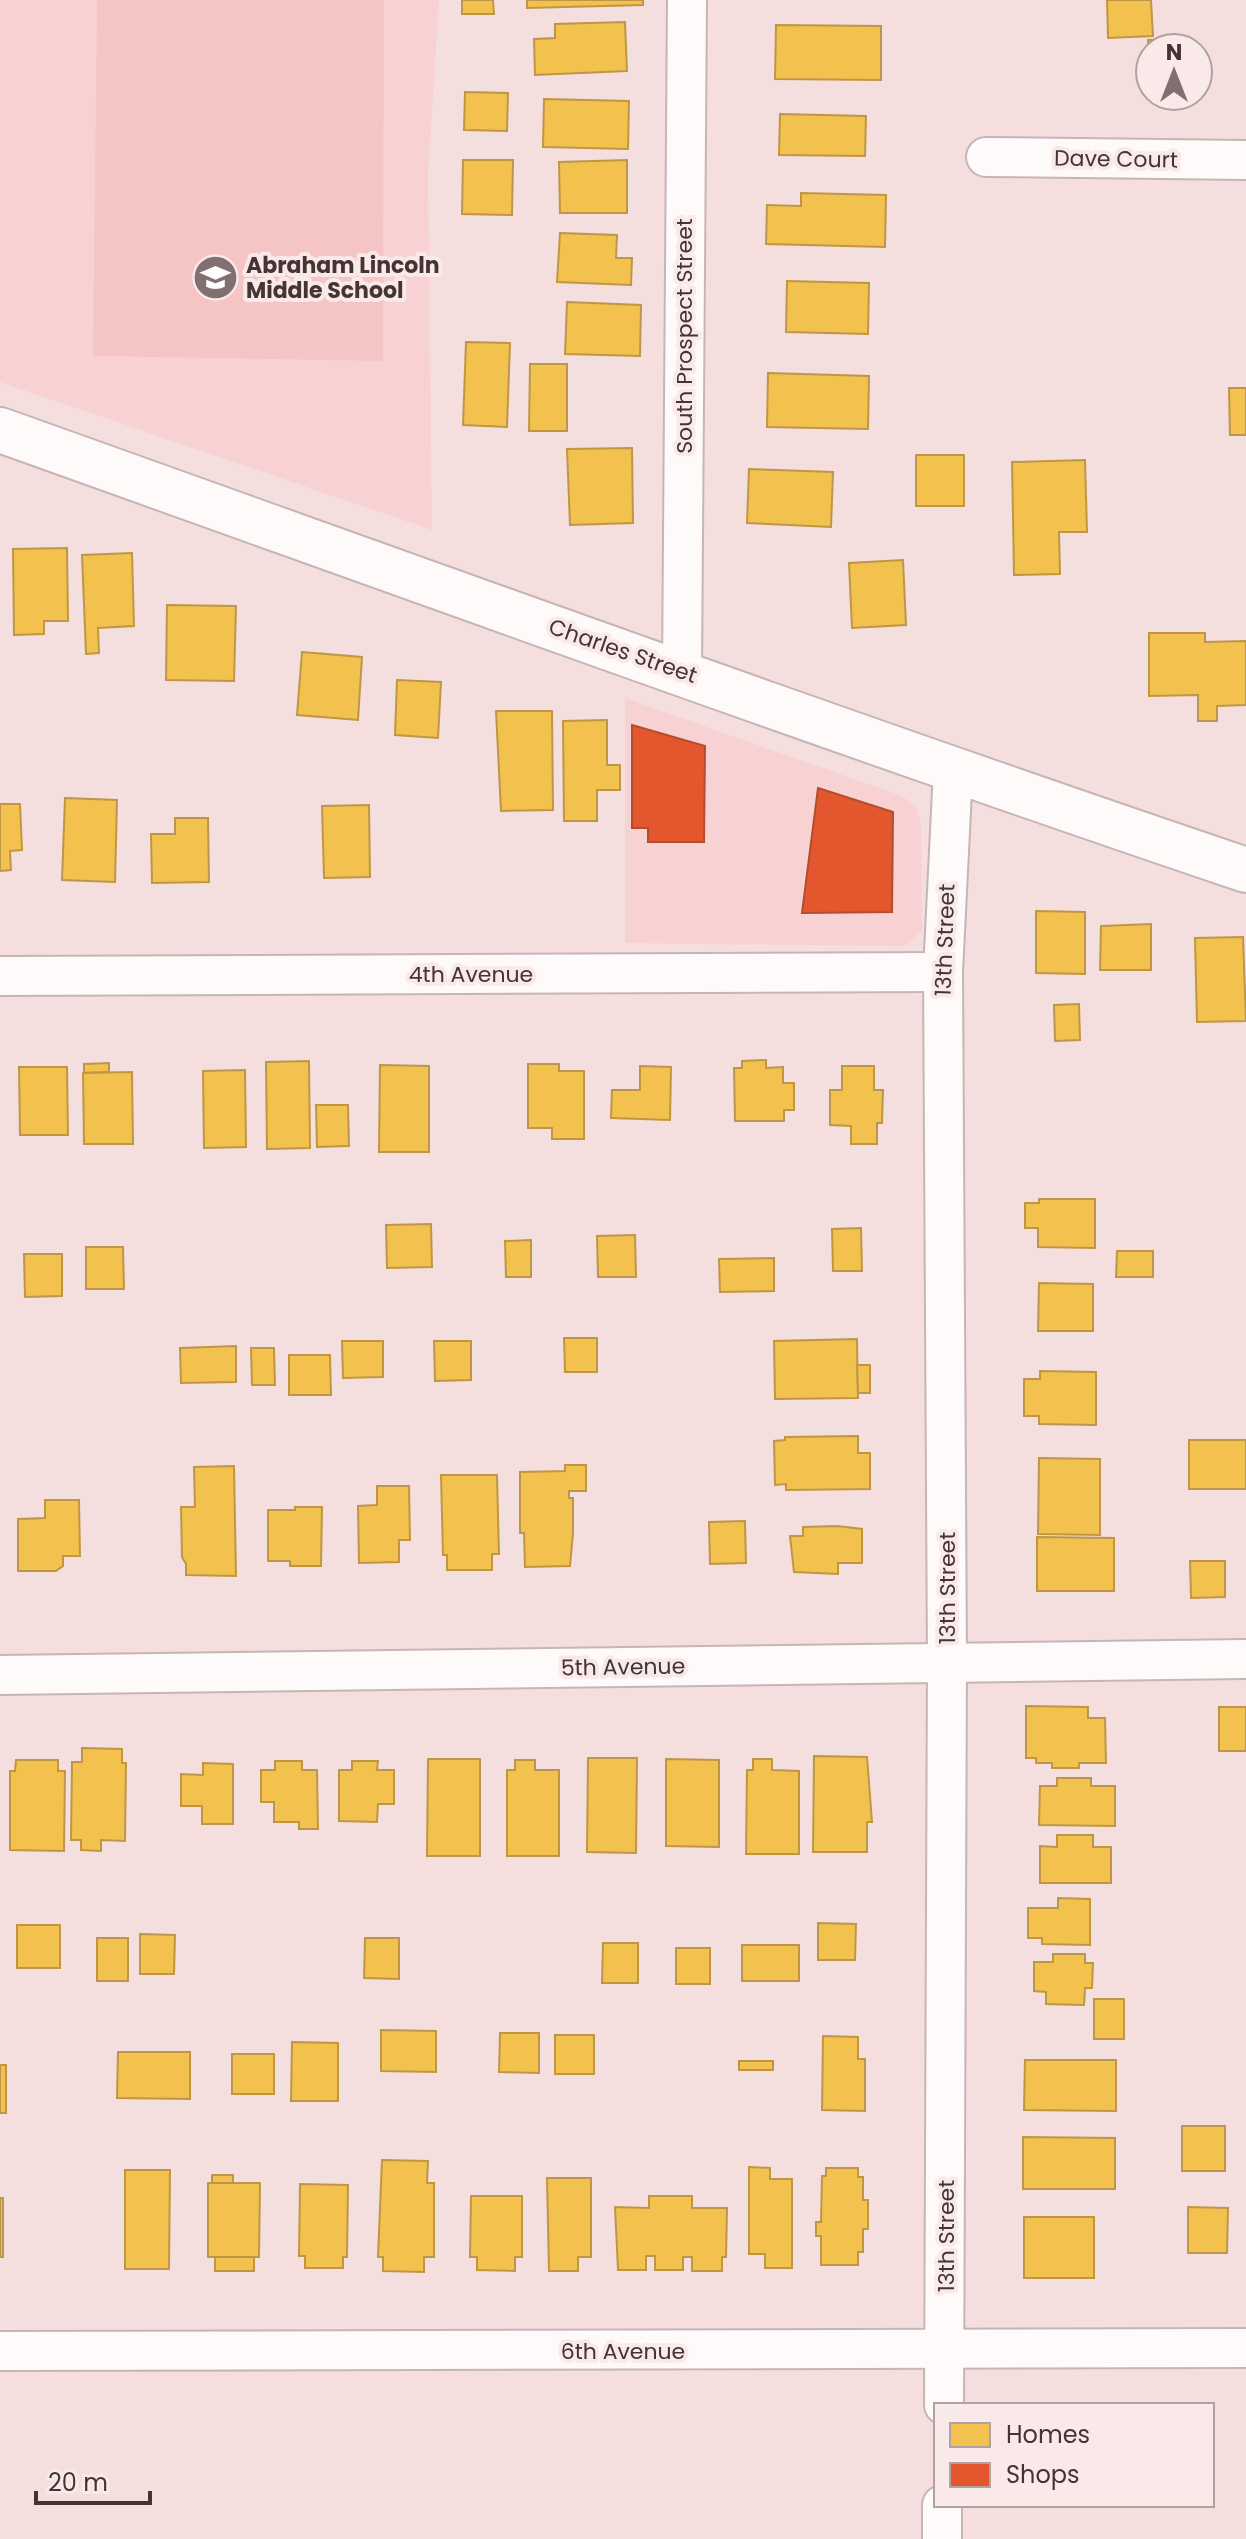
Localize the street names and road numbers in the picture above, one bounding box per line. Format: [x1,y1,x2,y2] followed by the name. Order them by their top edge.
[1054,142,1178,176] street label: Dave Court
[669,218,700,454] street label: South Prospect Street
[545,611,701,691] street label: Charles Street
[928,883,962,997] street label: 13th Street
[409,959,533,990] street label: 4th Avenue
[932,1532,963,1644] street label: 13th Street
[561,1650,685,1684] street label: 5th Avenue
[931,2180,962,2292] street label: 13th Street
[561,2336,685,2367] street label: 6th Avenue

